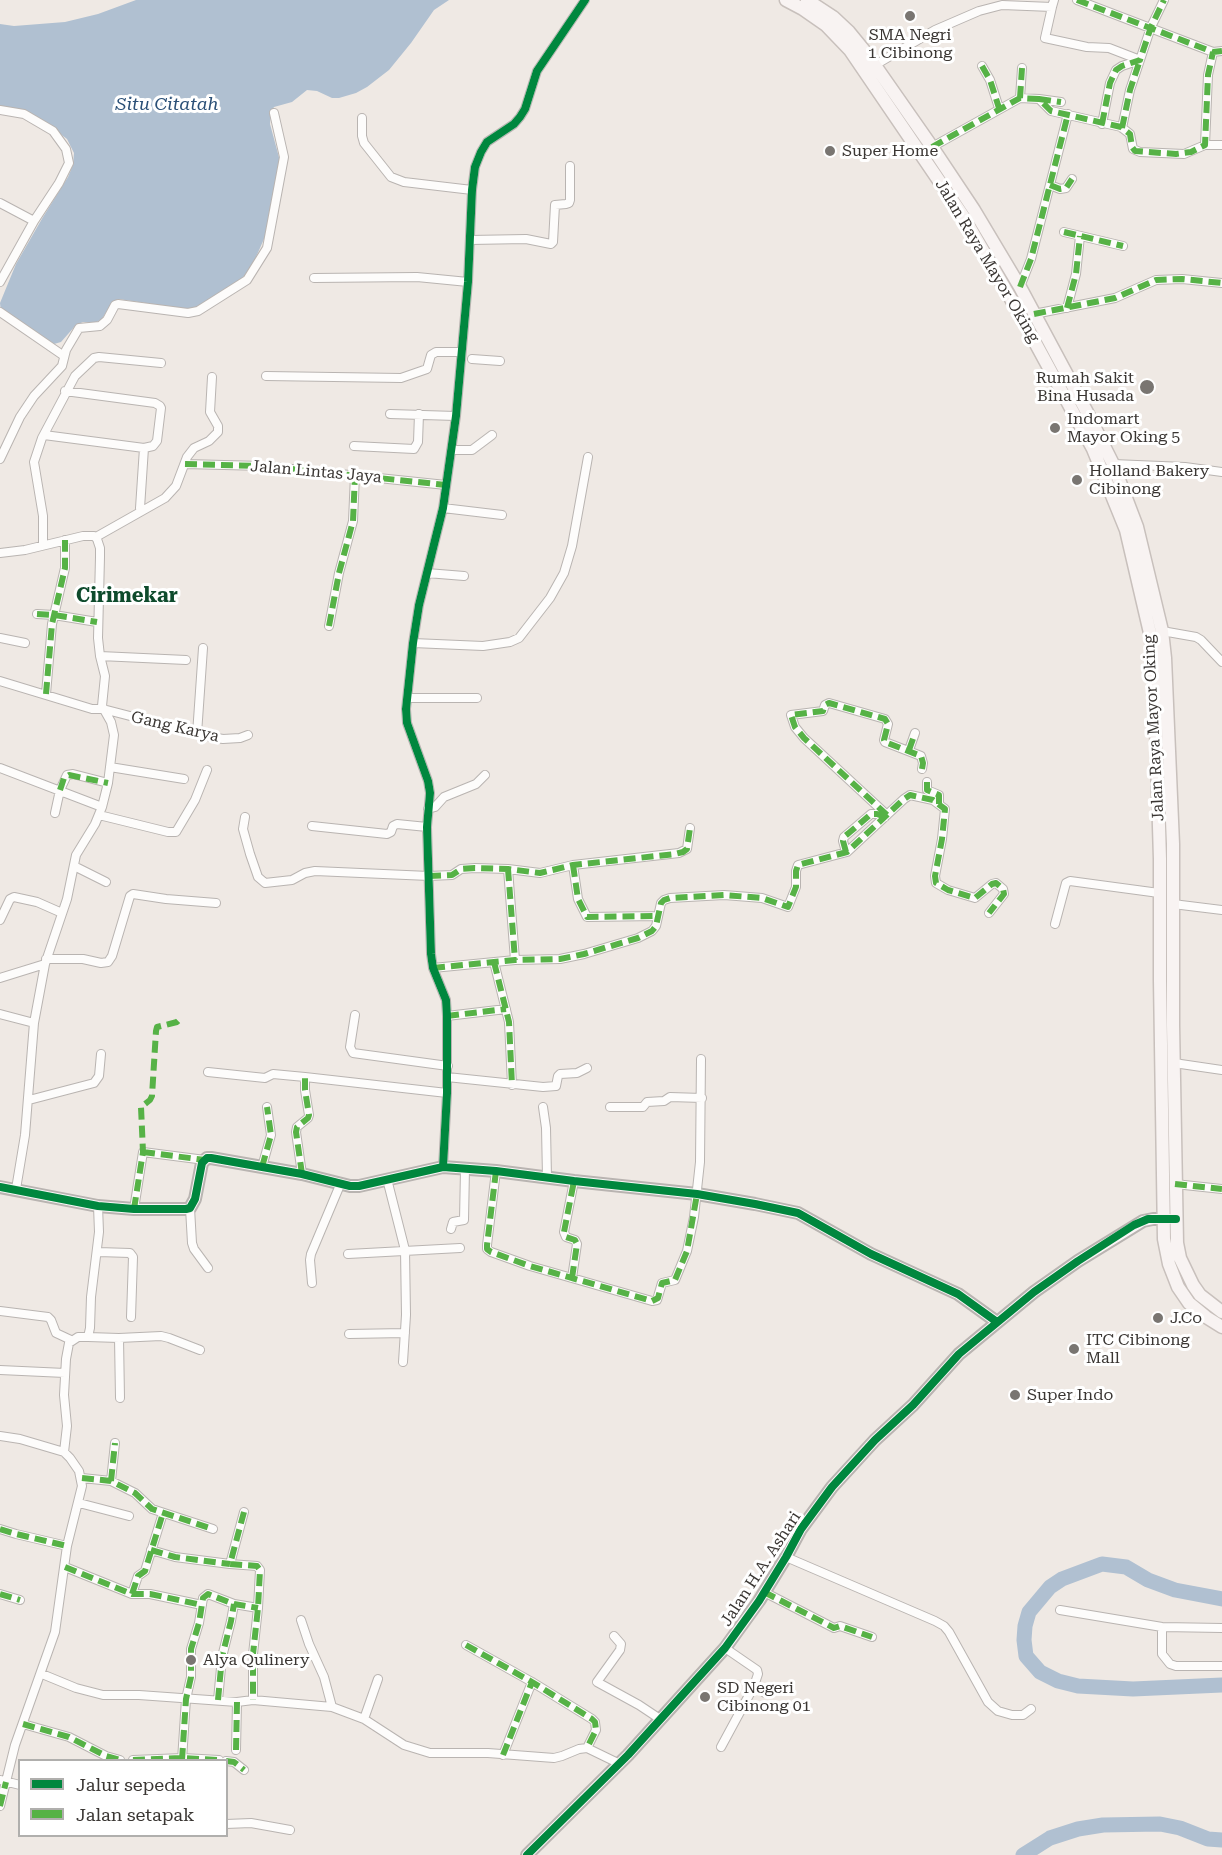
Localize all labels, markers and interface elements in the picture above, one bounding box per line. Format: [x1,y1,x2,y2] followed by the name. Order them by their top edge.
[903,9,917,23] marker: SMA Negri 1 Cibinong
[868,25,952,63] place label: SMA Negri 1 Cibinong
[116,94,218,116] water label: Situ Citatah
[842,141,938,161] place label: Super Home
[823,144,837,158] marker: Super Home
[931,176,1043,346] street label: Jalan Raya Mayor Oking
[1036,368,1134,406] place label: Rumah Sakit Bina Husada
[1138,378,1156,396] marker: Rumah Sakit Bina Husada
[1067,409,1180,447] place label: Indomart Mayor Oking 5
[1048,421,1062,435] marker: Indomart Mayor Oking 5
[250,457,382,487] street label: Jalan Lintas Jaya
[1089,461,1209,499] place label: Holland Bakery Cibinong
[1070,473,1084,487] marker: Holland Bakery Cibinong
[76,584,178,608] district label: Cirimekar
[1140,634,1168,822] street label: Jalan Raya Mayor Oking
[129,708,221,746] street label: Gang Karya
[1170,1308,1202,1328] place label: J.Co
[1151,1311,1165,1325] marker: J.Co
[1086,1330,1190,1368] place label: ITC Cibinong Mall
[1067,1342,1081,1356] marker: ITC Cibinong Mall
[1027,1385,1113,1405] place label: Super Indo
[1008,1388,1022,1402] marker: Super Indo
[717,1508,805,1630] street label: Jalan H.A. Ashari
[203,1650,309,1670] place label: Alya Qulinery
[184,1653,198,1667] marker: Alya Qulinery
[717,1678,811,1716] place label: SD Negeri Cibinong 01
[698,1690,712,1704] marker: SD Negeri Cibinong 01
[18,1759,228,1837] legend
[76,1774,186,1795] text: Jalur sepeda
[76,1804,194,1825] text: Jalan setapak

